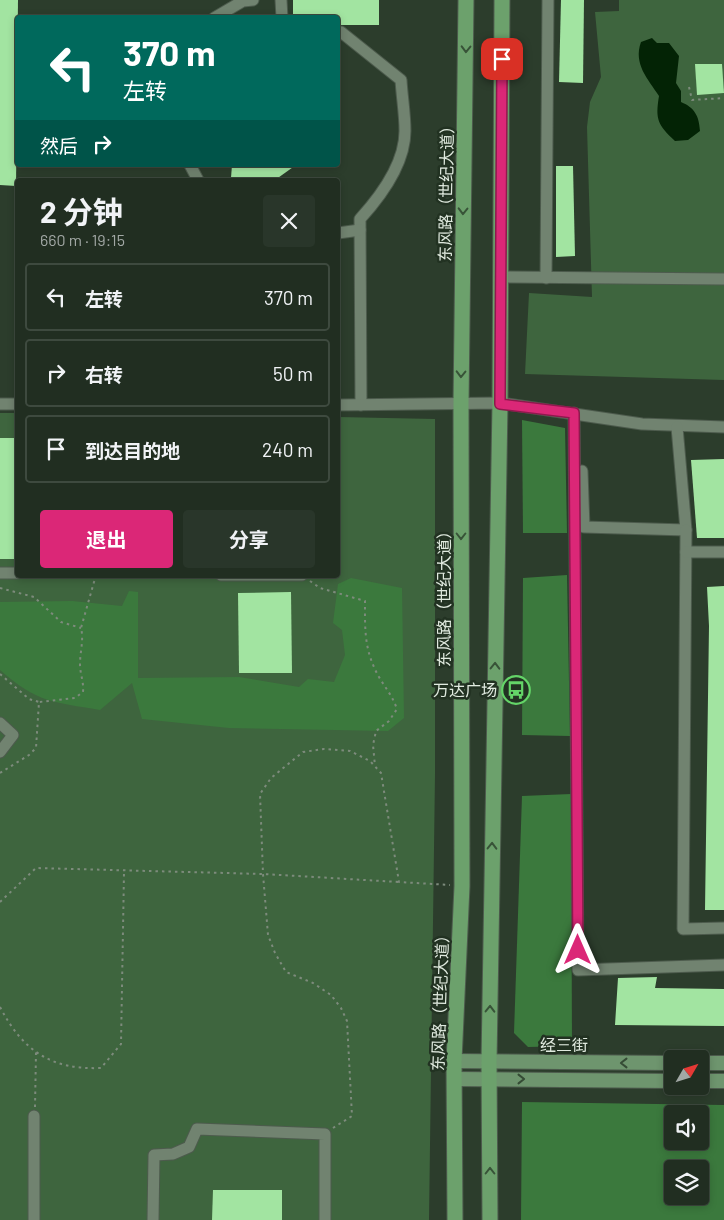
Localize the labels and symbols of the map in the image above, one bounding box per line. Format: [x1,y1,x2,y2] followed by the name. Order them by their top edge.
[481,38,523,80] pin
[460,45,471,53] one-way arrow
[435,118,456,262] street label: 东风路（世纪大道）
[458,208,468,215] one-way arrow
[456,370,466,378] one-way arrow
[434,523,453,667] street label: 东风路（世纪大道）
[456,532,466,540] one-way arrow
[490,662,500,670] one-way arrow
[501,675,531,705] bus stop icon: 万达广场
[433,680,497,699] place label: 万达广场
[487,842,497,850] one-way arrow
[551,923,603,975] position arrow
[427,927,452,1071] street label: 东风路（世纪大道）
[485,1005,495,1012] one-way arrow
[540,1035,588,1054] street label: 经三街
[664,1050,709,1095] north arrow
[620,1058,628,1068] one-way arrow
[518,1074,525,1084] one-way arrow
[485,1167,495,1175] one-way arrow

